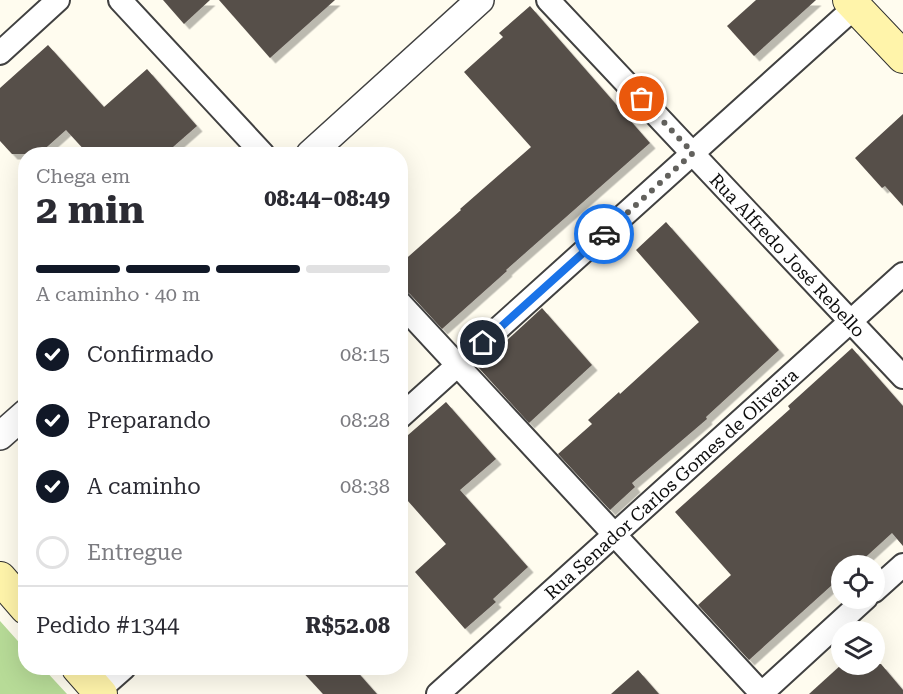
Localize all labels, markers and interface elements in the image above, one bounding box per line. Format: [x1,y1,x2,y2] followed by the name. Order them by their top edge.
[616,73,667,124] pin
[625,82,658,115] icon: bag
[36,164,130,188] text: Chega em
[706,169,870,341] street label: Rua Alfredo José Rebello
[264,186,390,211] text: 08:44–08:49
[36,187,144,233] text: 2 min
[574,204,634,264] courier
[588,218,621,251] icon: car
[36,282,200,306] text: A caminho · 40 m
[457,317,508,368] pin
[466,326,499,359] icon: home
[36,338,69,371] icon: check
[87,342,214,367] text: Confirmado
[340,342,390,366] text: 08:15
[540,364,802,603] street label: Rua Senador Carlos Gomes de Oliveira
[36,404,69,437] icon: check
[87,408,211,433] text: Preparando
[340,408,390,432] text: 08:28
[36,470,69,503] icon: check
[87,474,201,499] text: A caminho
[340,474,390,498] text: 08:38
[87,540,183,565] text: Entregue
[831,555,885,675] map controls
[831,555,885,609] button: locate
[36,613,179,638] text: Pedido #1344
[305,613,390,638] text: R$52.08
[831,621,885,675] button: layers

